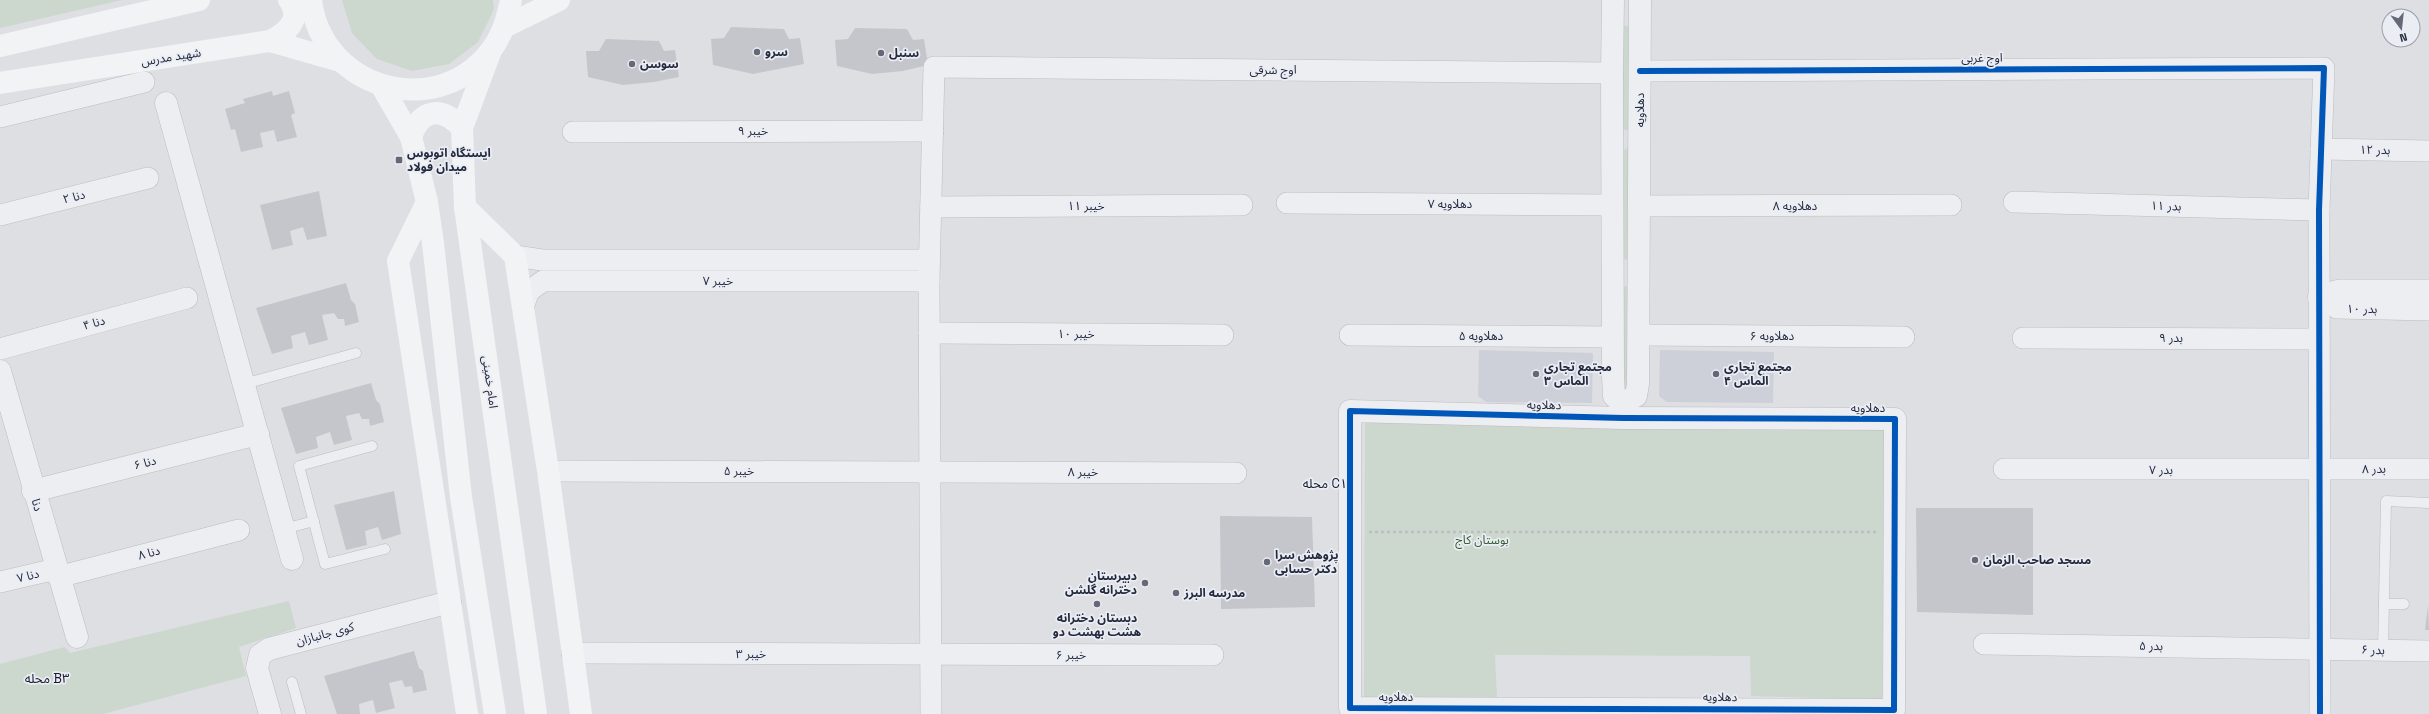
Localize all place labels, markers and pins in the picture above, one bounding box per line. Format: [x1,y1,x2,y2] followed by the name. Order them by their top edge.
[765,44,788,60] place label: سرو
[889,45,919,61] place label: سنبل
[752,47,762,57] marker: سرو
[876,48,886,58] marker: سنبل
[640,56,679,72] place label: سوسن
[627,59,637,69] marker: سوسن
[407,145,491,175] place label: ایستگاه اتوبوس میدان فولاد
[394,155,404,165] marker: ایستگاه اتوبوس میدان فولاد
[1544,359,1612,389] place label: مجتمع تجاری الماس ۳
[1724,359,1792,389] place label: مجتمع تجاری الماس ۴
[1531,369,1541,379] marker: مجتمع تجاری الماس ۳
[1711,369,1721,379] marker: مجتمع تجاری الماس ۴
[1275,547,1338,577] place label: پژوهش سرا دکتر حسابی
[1983,552,2091,568] place label: مسجد صاحب الزمان
[1970,555,1980,565] marker: مسجد صاحب الزمان
[1262,557,1272,567] marker: پژوهش سرا دکتر حسابی
[1065,568,1137,598] place label: دبیرستان دخترانه گلشن
[1140,578,1150,588] marker: دبیرستان دخترانه گلشن
[1183,585,1245,601] place label: مدرسه البرز
[1171,588,1181,598] marker: مدرسه البرز
[1092,599,1102,609] marker: دبستان دخترانه هشت بهشت دو
[1053,610,1142,640] place label: دبستان دخترانه هشت بهشت دو

